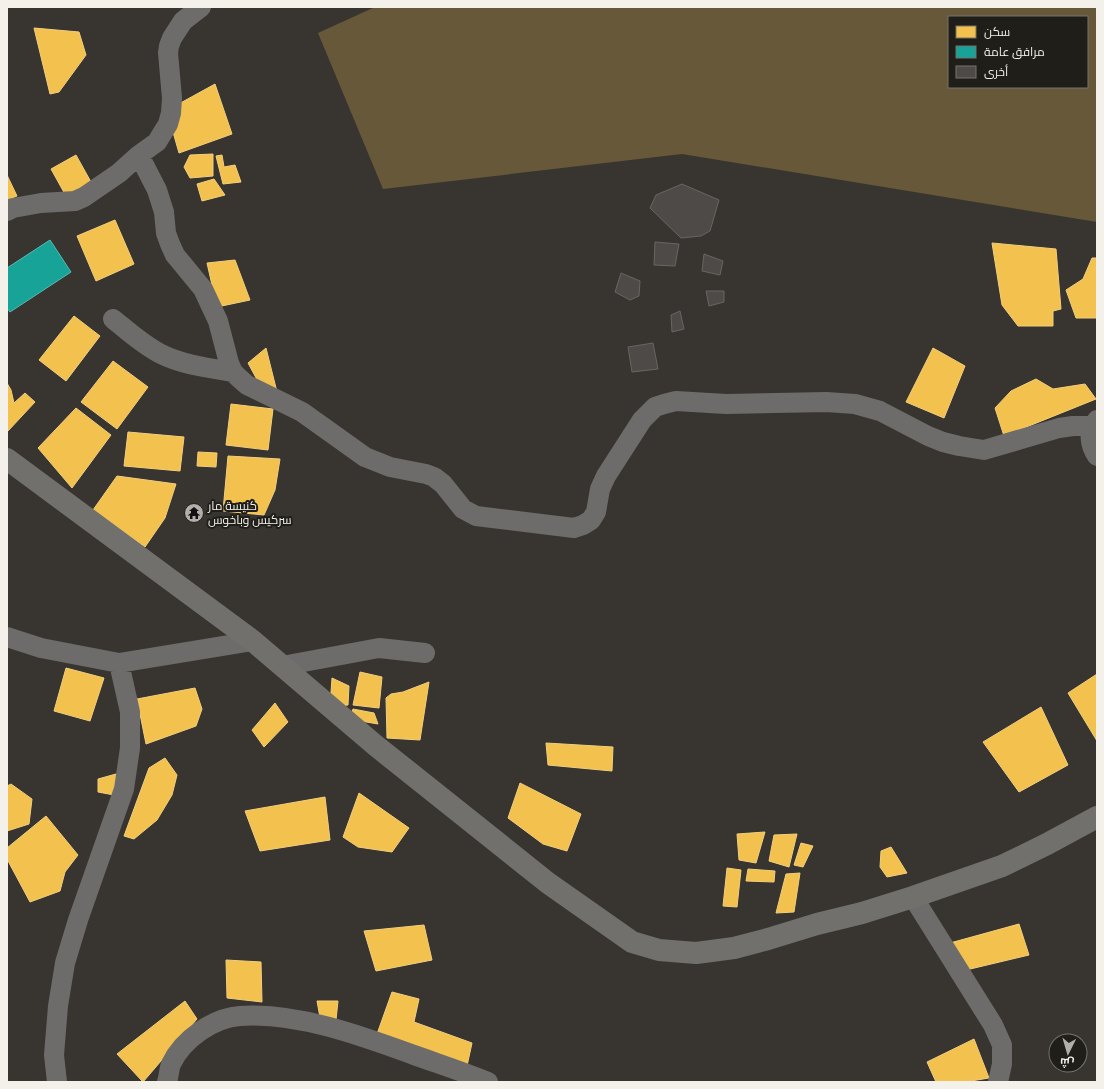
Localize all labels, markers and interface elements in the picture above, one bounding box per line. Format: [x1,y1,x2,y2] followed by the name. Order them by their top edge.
[948,16,1088,88] legend
[984,25,1010,39] text: سكن
[984,45,1045,59] text: مرافق عامة
[984,64,1008,79] text: أخرى
[207,499,291,527] place label: كنيسة مار سركيس وباخوس
[183,502,205,524] temple icon: كنيسة مار سركيس وباخوس
[1048,1033,1088,1073] north arrow
[1060,1055,1075,1070] text: ش

